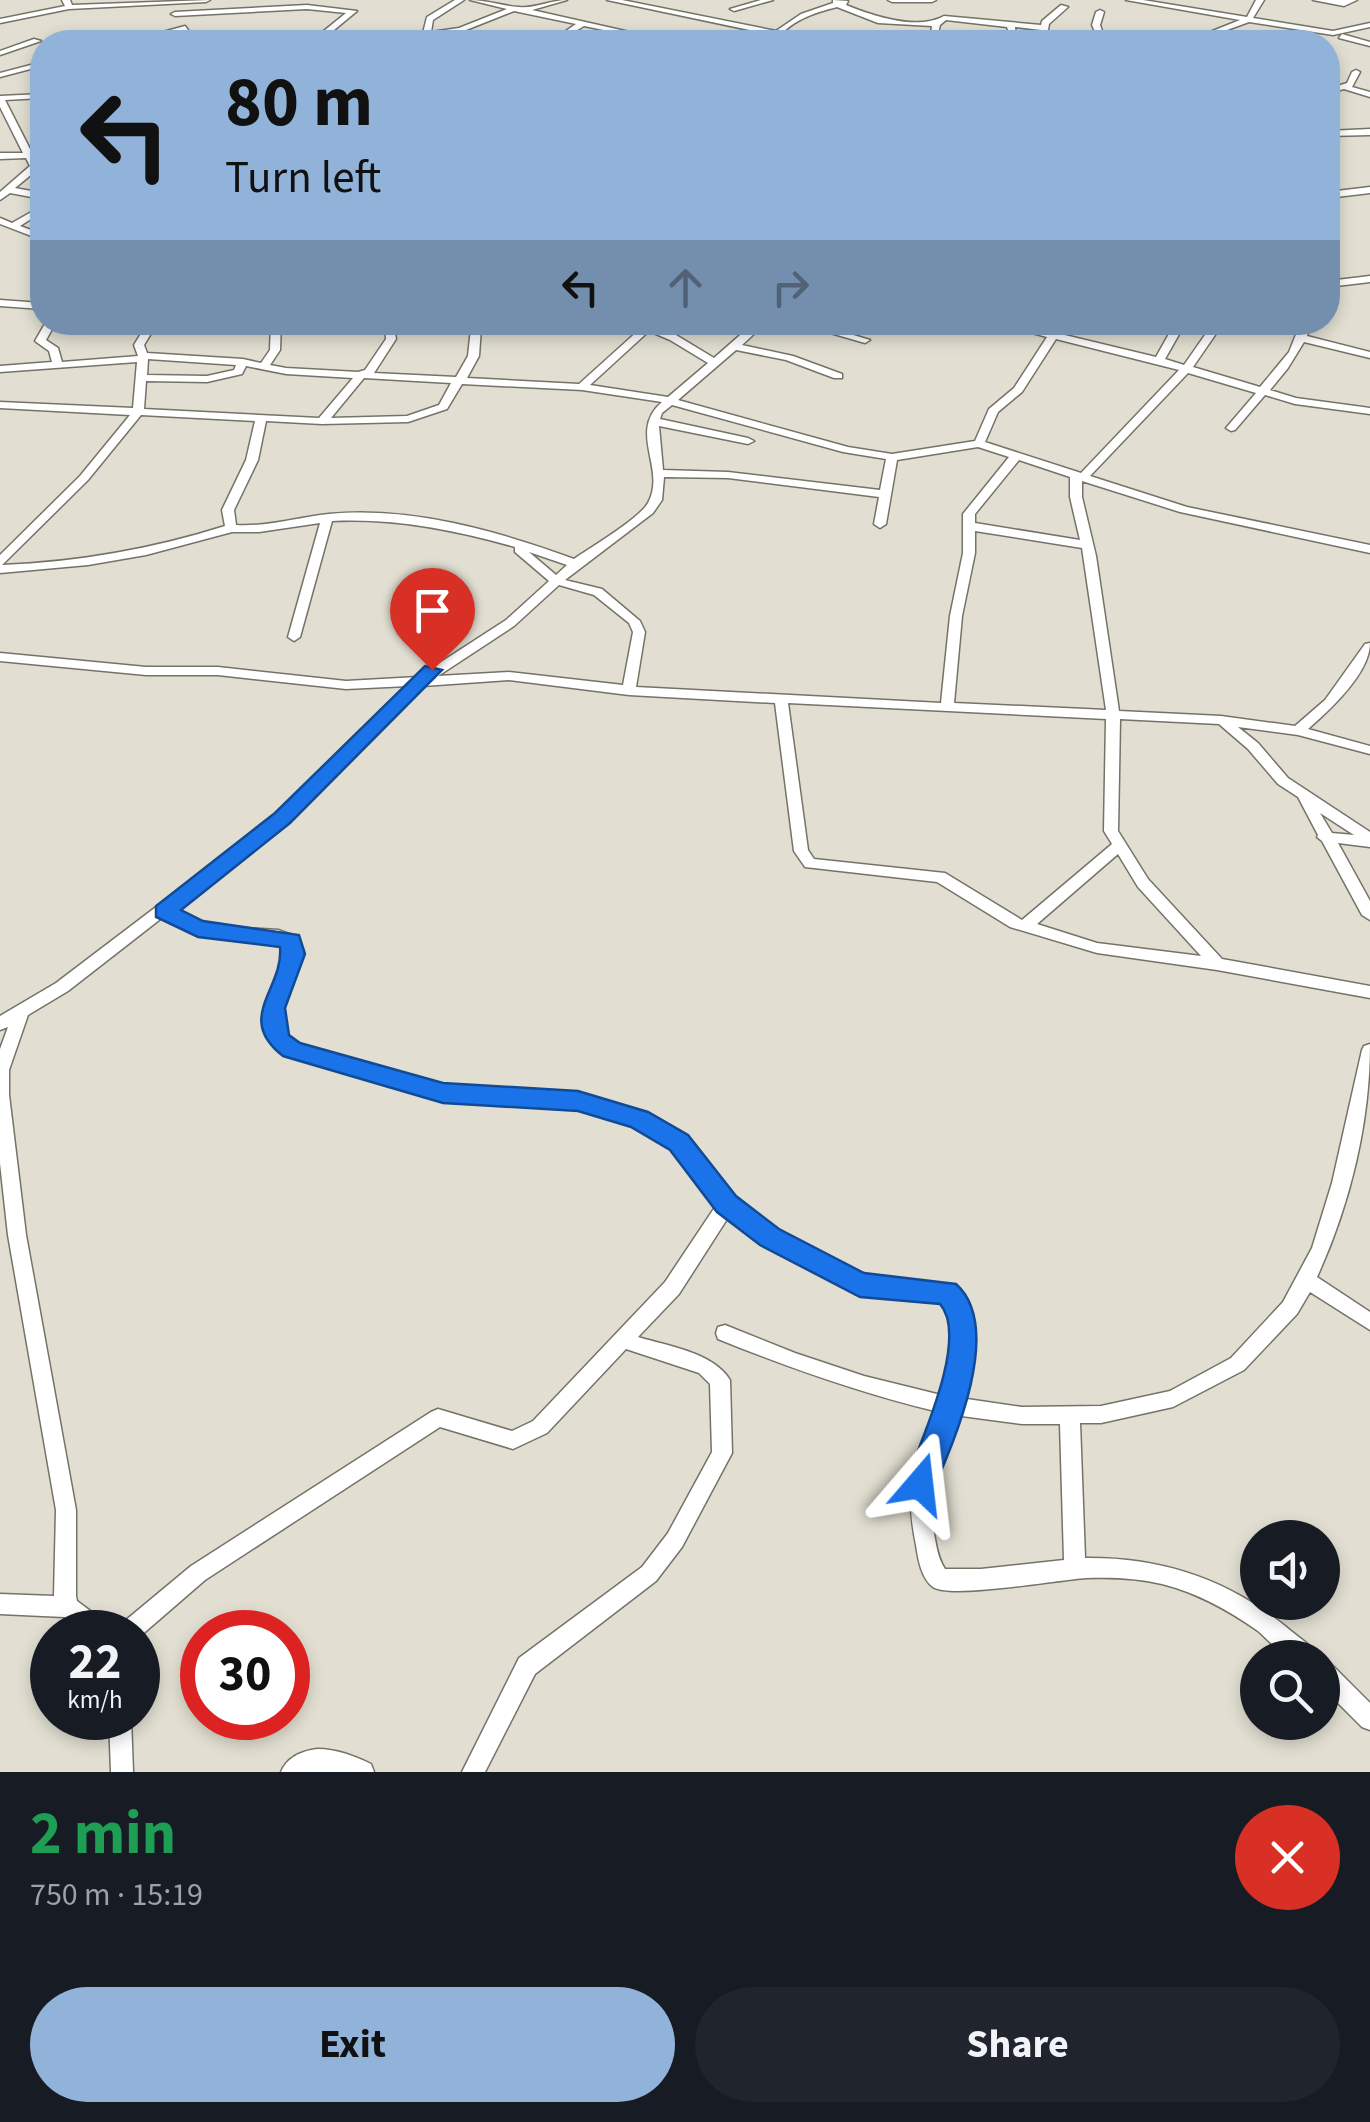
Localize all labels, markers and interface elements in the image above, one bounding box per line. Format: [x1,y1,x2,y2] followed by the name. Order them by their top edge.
[225,53,373,153] text: 80 m
[60,70,190,200] icon: left
[225,146,381,210] text: Turn left
[553,260,608,315] icon: left
[658,260,713,315] icon: ahead
[763,260,818,315] icon: right
[390,568,475,671] pin
[405,583,460,638] icon: arrive
[868,1432,972,1536] position arrow
[1240,1520,1340,1740] map controls
[1240,1520,1340,1620] button: sound
[180,1610,310,1740] speed limit sign: 30
[69,1627,121,1698] text: 22
[1240,1640,1340,1740] button: search
[67,1682,123,1718] text: km/h
[30,1792,176,1877] text: 2 min
[1235,1805,1340,1910] button: close
[30,1872,203,1918] text: 750 m · 15:19
[30,1987,675,2102] button: Exit
[695,1987,1340,2102] button: Share

